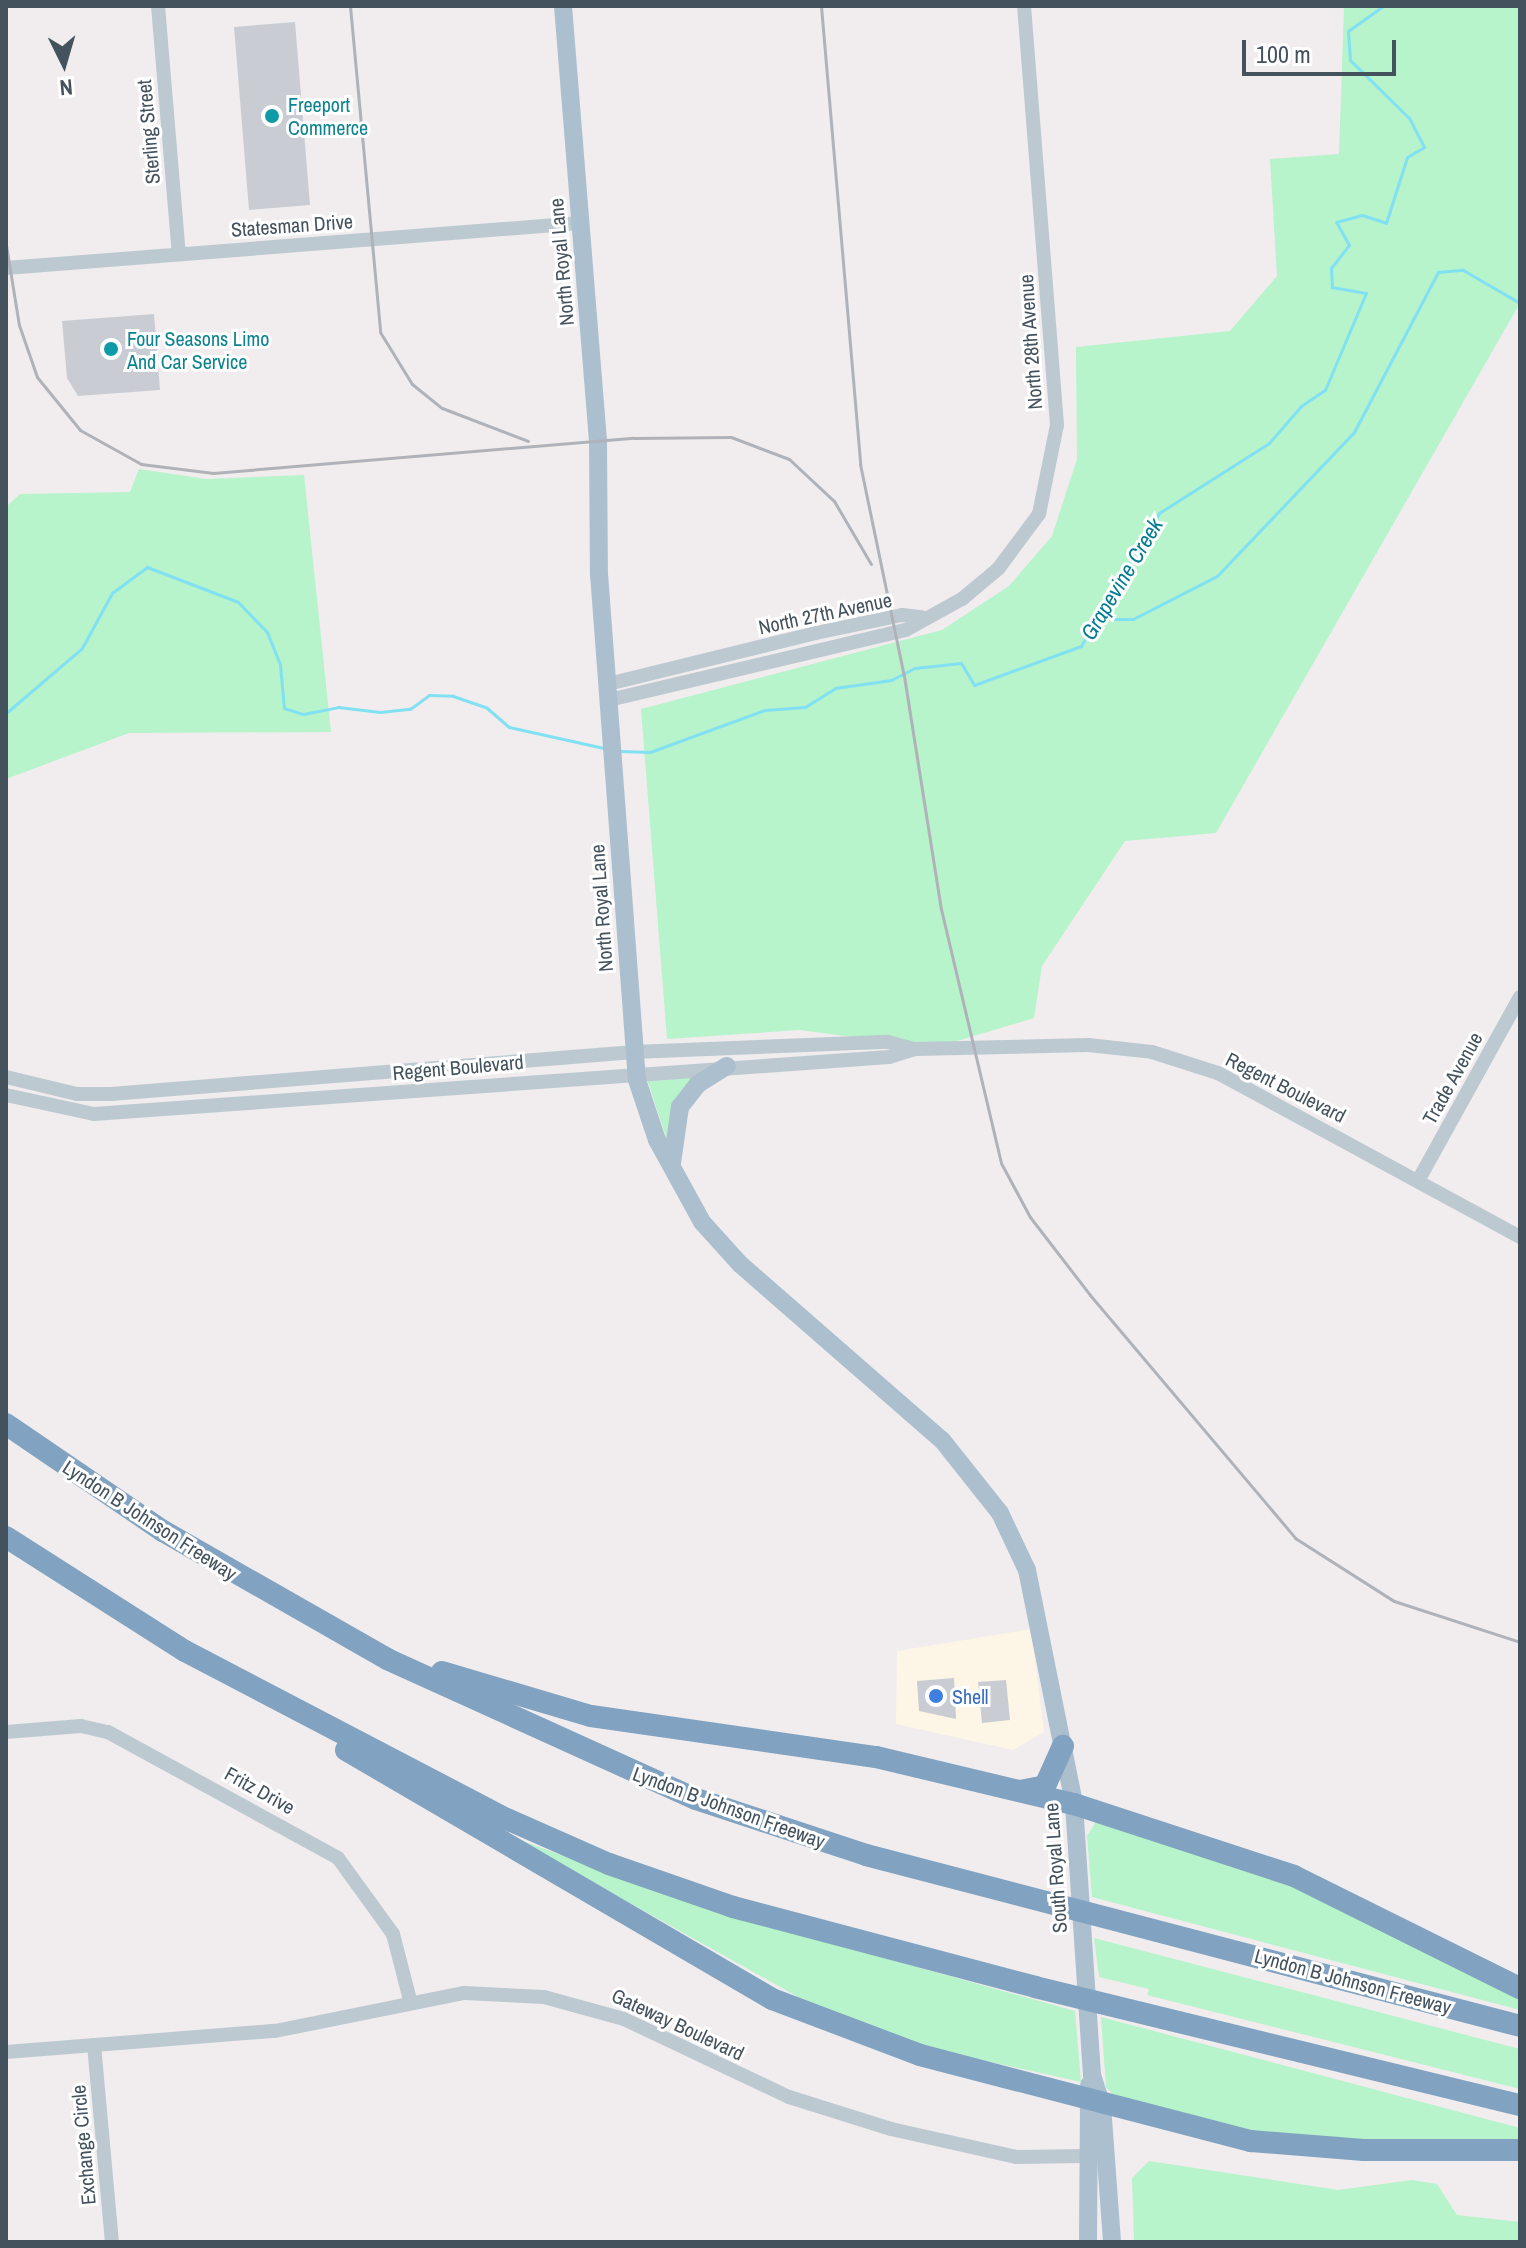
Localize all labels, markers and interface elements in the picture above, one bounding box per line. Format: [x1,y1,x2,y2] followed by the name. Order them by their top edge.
[24,24,104,104] north arrow
[1246,24,1400,74] scale bar
[1256,38,1311,70] text: 100 m
[58,72,74,103] text: N
[131,79,165,185] street label: Sterling Street
[288,92,368,139] place label: Freeport Commerce
[263,107,281,125] marker: Freeport Commerce
[543,197,579,327] street label: North Royal Lane
[230,209,354,241] street label: Statesman Drive
[1013,273,1047,411] street label: North 28th Avenue
[127,326,269,373] place label: Four Seasons Limo And Car Service
[102,340,120,358] marker: Four Seasons Limo And Car Service
[1075,513,1169,645] water label: Grapevine Creek
[756,587,894,639] street label: North 27th Avenue
[585,844,617,972] street label: North Royal Lane
[1417,1028,1487,1128] street label: Trade Avenue
[1222,1047,1350,1127] street label: Regent Boulevard
[392,1049,524,1085] street label: Regent Boulevard
[58,1455,242,1585] street label: Lyndon B Johnson Freeway
[952,1684,988,1708] place label: Shell
[927,1687,945,1705] marker: Shell
[221,1761,299,1819] street label: Fritz Drive
[630,1761,828,1853] street label: Lyndon B Johnson Freeway
[1038,1802,1072,1934] street label: South Royal Lane
[1252,1943,1454,2019] street label: Lyndon B Johnson Freeway
[608,1983,748,2065] street label: Gateway Boulevard
[66,2084,100,2206] street label: Exchange Circle

